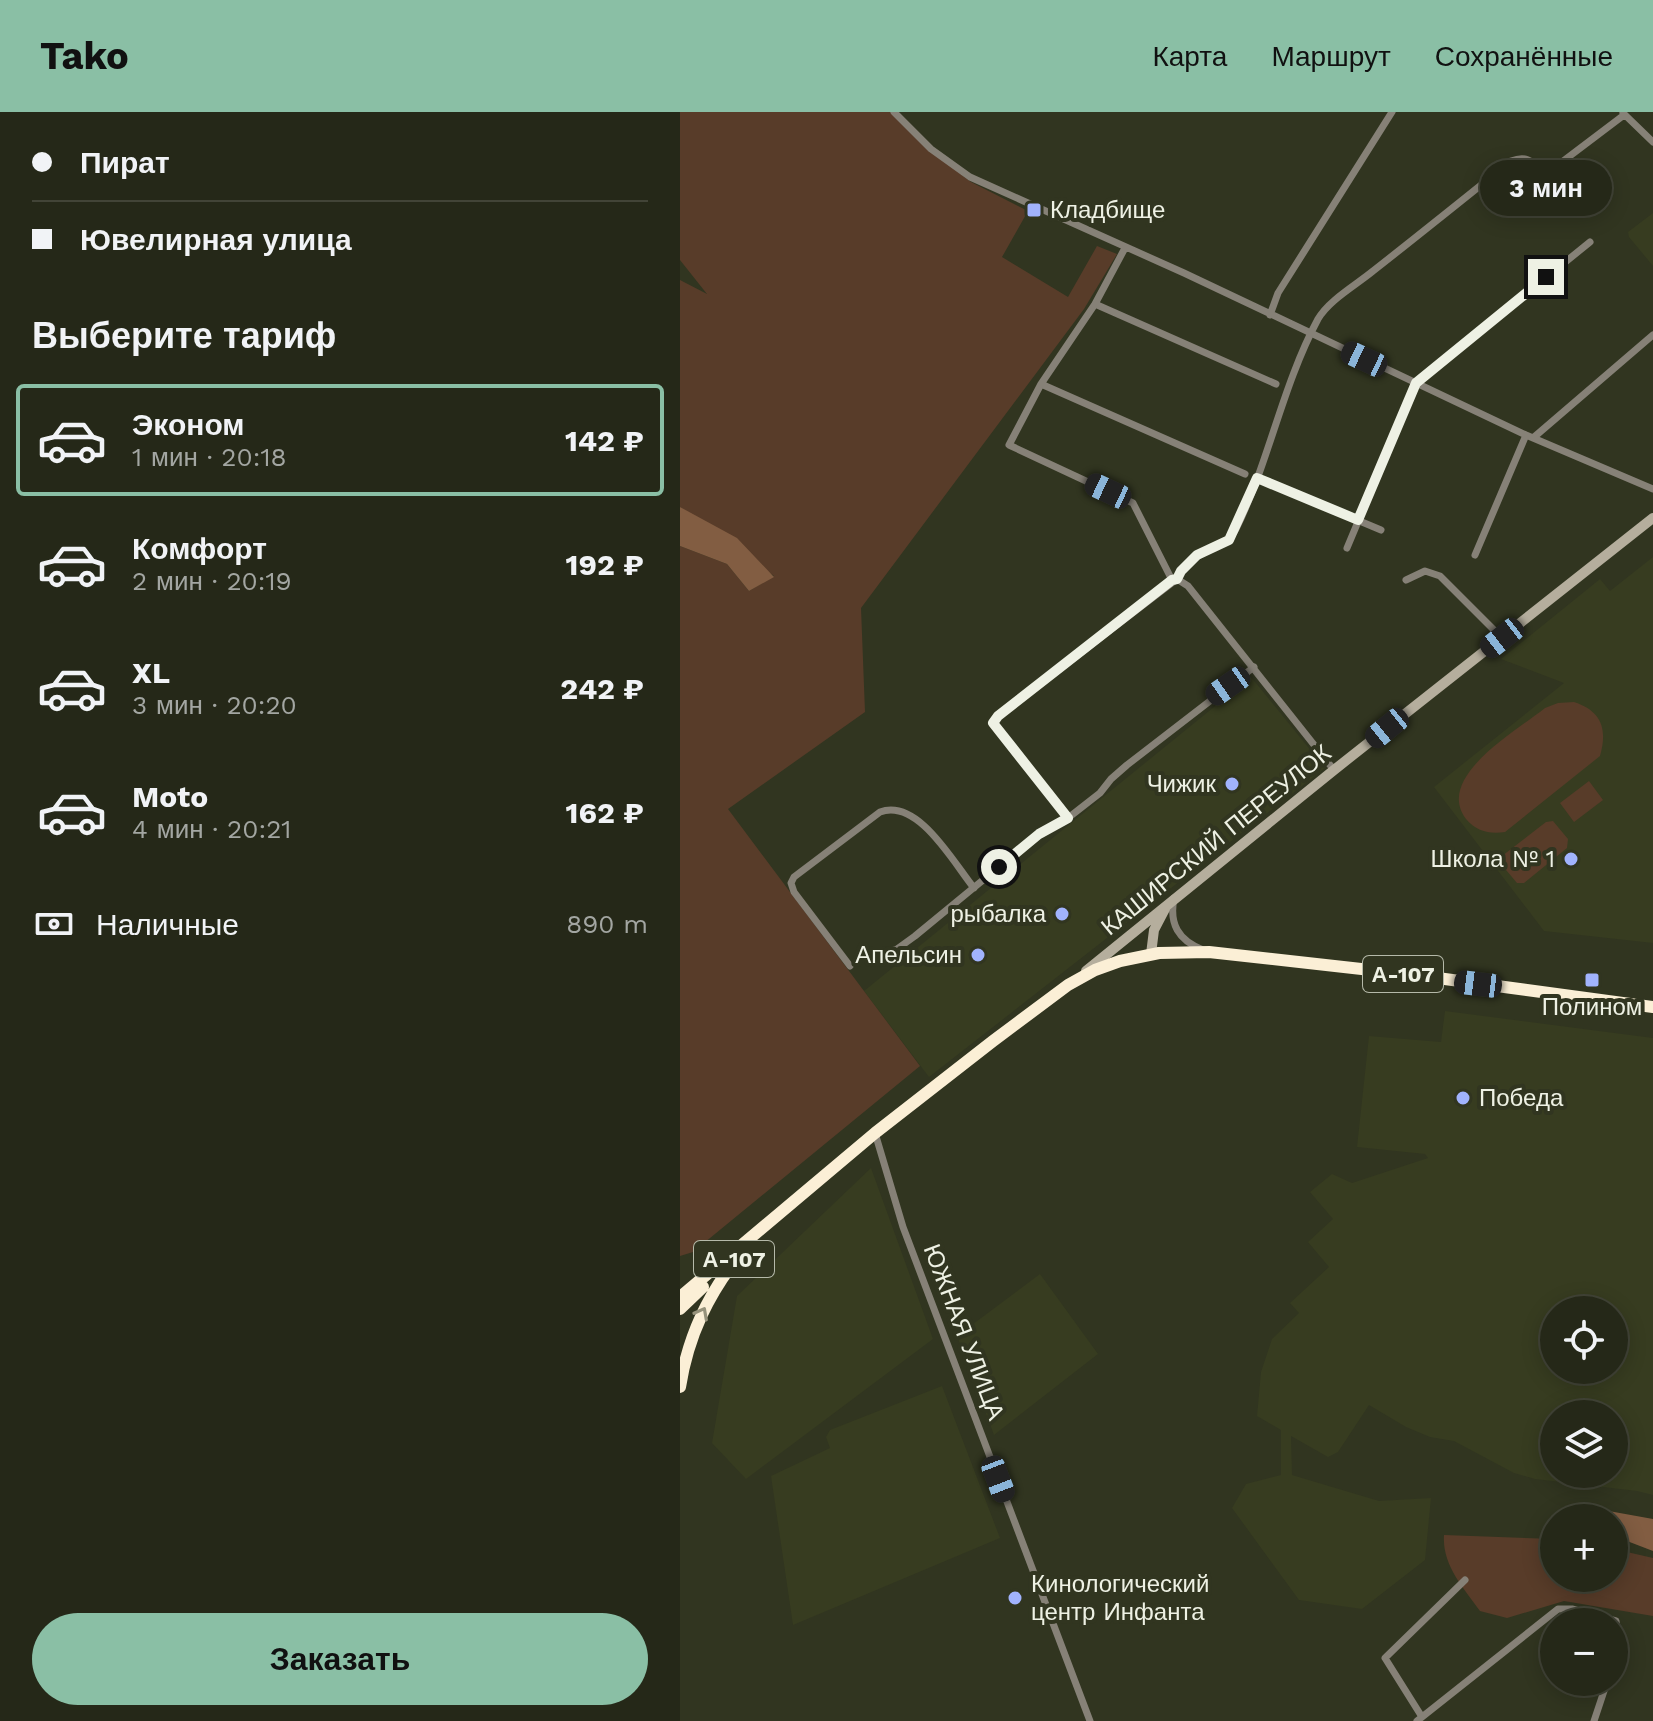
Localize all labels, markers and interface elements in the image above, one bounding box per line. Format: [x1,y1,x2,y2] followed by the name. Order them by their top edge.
[40,34,129,78] text: Tako
[1152,40,1227,73] text: Карта
[1271,40,1391,73] text: Маршрут
[1435,40,1613,73] text: Сохранённые
[80,145,170,180] text: Пират
[1480,161,1612,217] callout: 3 мин
[1509,173,1583,203] text: 3 мин
[1050,196,1165,224] place label: Кладбище
[1025,201,1043,219] marker: Кладбище
[80,222,352,257] text: Ювелирная улица
[1528,259,1564,295] route end
[32,315,336,357] text: Выберите тариф
[1337,338,1391,380] car
[36,404,108,476] icon: car
[132,407,245,442] text: Эконом
[565,423,644,458] text: 142 ₽
[132,442,287,472] text: 1 мин · 20:18
[1081,470,1135,512] car
[36,528,108,600] icon: car
[132,531,267,566] text: Комфорт
[565,547,644,582] text: 192 ₽
[132,566,292,596] text: 2 мин · 20:19
[1476,614,1528,662] car
[36,652,108,724] icon: car
[132,655,170,690] text: XL
[1201,662,1255,710] car
[560,671,644,706] text: 242 ₽
[132,690,297,720] text: 3 мин · 20:20
[1361,704,1413,752] car
[1096,739,1336,941] street label: КАШИРСКИЙ ПЕРЕУЛОК
[1147,770,1216,798] place label: Чижик
[1223,775,1241,793] marker: Чижик
[36,776,108,848] icon: car
[132,779,208,814] text: Moto
[565,795,644,830] text: 162 ₽
[132,814,291,844] text: 4 мин · 20:21
[1431,845,1555,873] place label: Школа № 1
[981,849,1017,885] route start
[1562,850,1580,868] marker: Школа № 1
[950,900,1047,928] place label: рыбалка
[32,902,76,946] icon: cash
[1053,905,1071,923] marker: рыбалка
[96,907,239,942] text: Наличные
[566,909,648,939] text: 890 m
[855,941,962,969] place label: Апельсин
[969,946,987,964] marker: Апельсин
[1363,956,1443,992] road number: А-107
[1453,969,1503,999] car
[1583,971,1601,989] marker: Полином
[1542,993,1642,1021] place label: Полином
[1479,1084,1564,1112] place label: Победа
[1454,1089,1472,1107] marker: Победа
[918,1240,1010,1424] street label: ЮЖНАЯ УЛИЦА
[694,1241,774,1277] road number: А-107
[1540,1296,1628,1696] map controls
[1540,1296,1628,1384] button: locate
[692,1307,708,1322] one-way arrow
[1540,1400,1628,1488] button: layers
[978,1452,1018,1506] car
[1540,1504,1628,1592] button: +
[1031,1570,1209,1626] place label: Кинологический центр Инфанта
[1006,1589,1024,1607] marker: Кинологический центр Инфанта
[1540,1608,1628,1696] button: −
[32,1613,648,1705] button: Заказать

